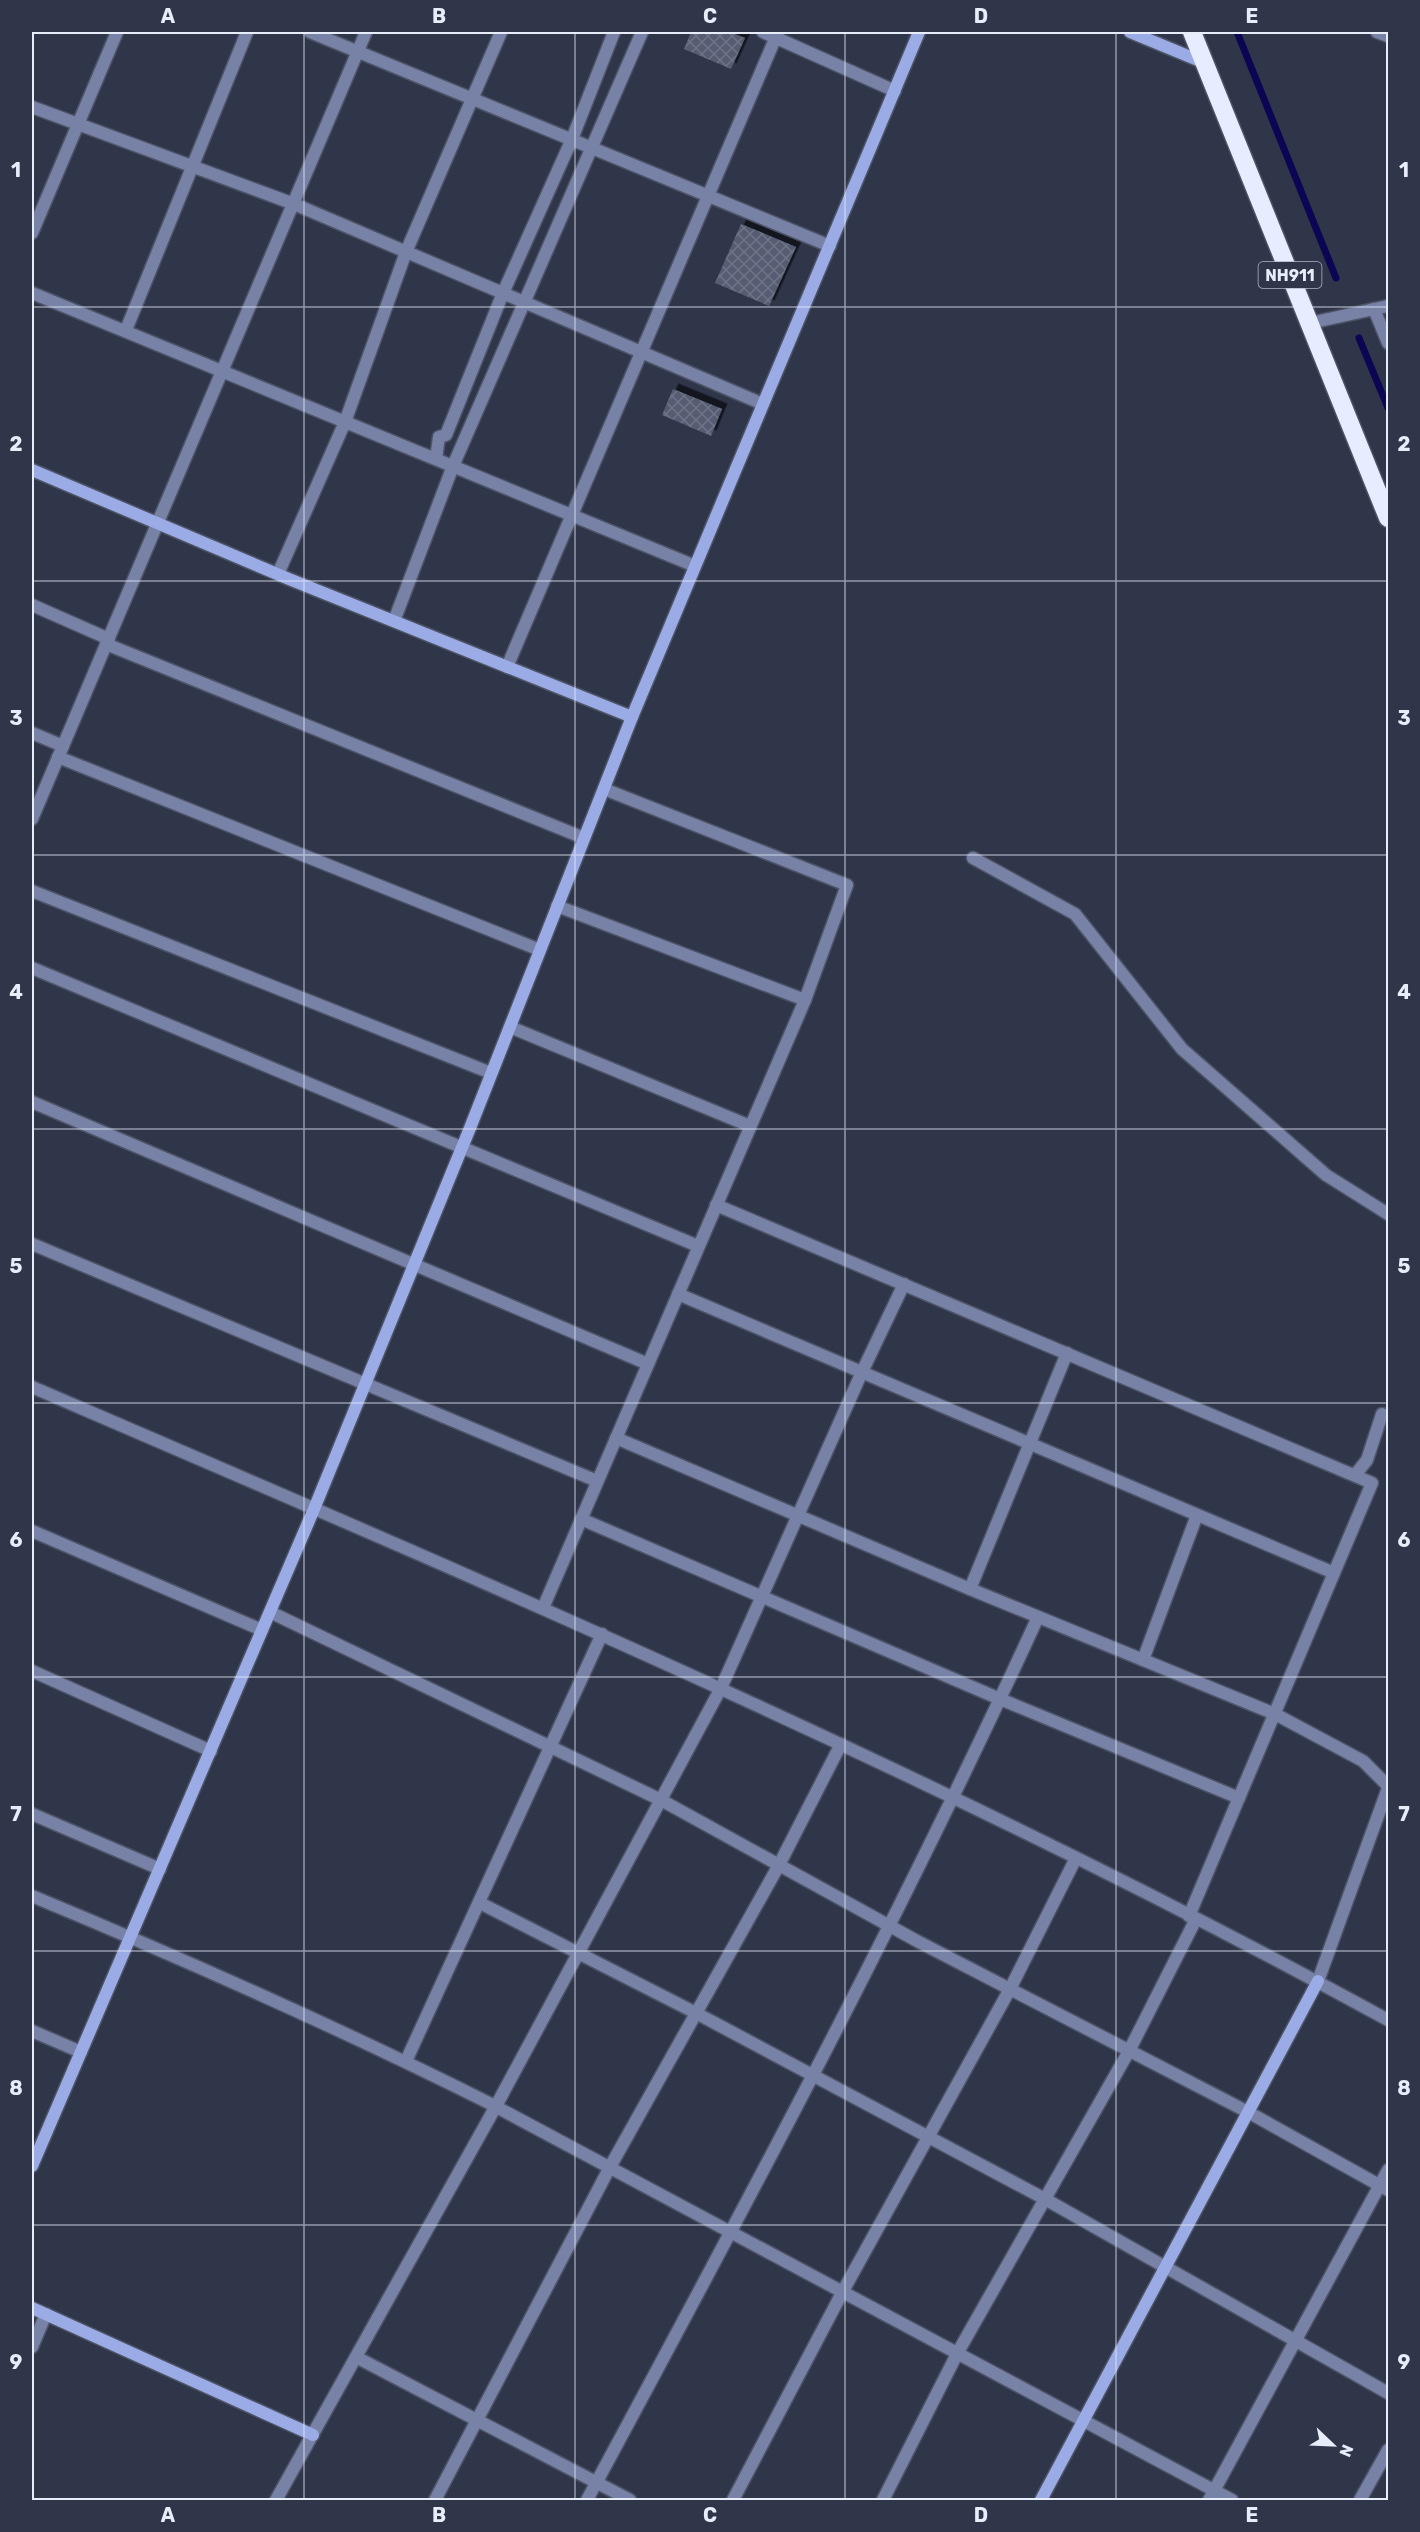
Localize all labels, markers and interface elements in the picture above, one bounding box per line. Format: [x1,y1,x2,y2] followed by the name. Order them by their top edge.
[161,4,176,28] text: A
[432,4,446,28] text: B
[703,4,717,28] text: C
[974,4,988,28] text: D
[1246,4,1258,28] text: E
[11,158,21,182] text: 1
[1399,158,1409,182] text: 1
[1258,262,1322,288] road number: NH911
[10,432,23,456] text: 2
[1398,432,1411,456] text: 2
[9,706,23,730] text: 3
[1397,706,1411,730] text: 3
[9,980,23,1004] text: 4
[1397,980,1411,1004] text: 4
[10,1254,23,1278] text: 5
[1398,1254,1411,1278] text: 5
[9,1528,23,1552] text: 6
[1397,1528,1411,1552] text: 6
[10,1802,22,1826] text: 7
[1398,1802,1410,1826] text: 7
[9,2076,23,2100] text: 8
[1397,2076,1411,2100] text: 8
[10,2350,23,2374] text: 9
[1398,2350,1411,2374] text: 9
[1303,2415,1363,2475] north arrow
[1335,2442,1357,2460] text: N
[161,2503,176,2527] text: A
[432,2503,446,2527] text: B
[703,2503,717,2527] text: C
[974,2503,988,2527] text: D
[1246,2503,1258,2527] text: E

